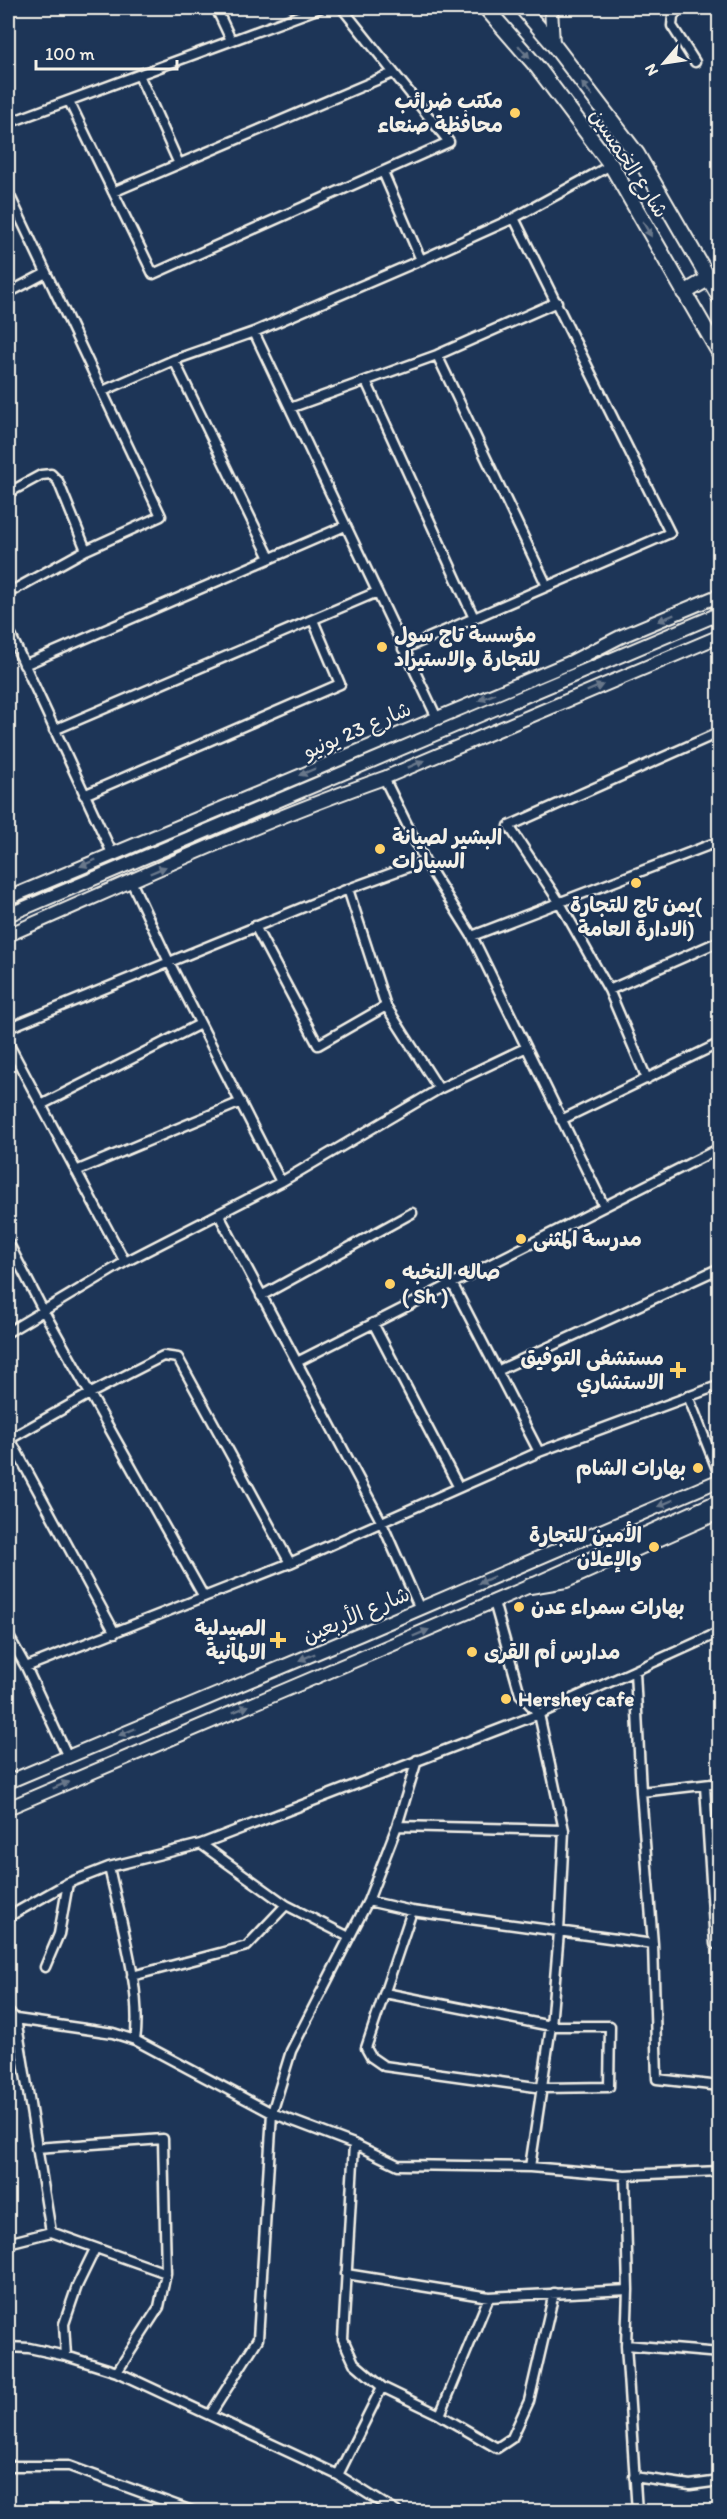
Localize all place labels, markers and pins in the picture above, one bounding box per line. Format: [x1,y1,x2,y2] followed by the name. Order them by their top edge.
[377,88,503,137] place label: مكتب ضرائب محافظة صنعاء
[508,106,522,120] marker: مكتب ضرائب محافظة صنعاء
[394,622,540,673] place label: مؤسسة تاج سول للتجارة والاستيراد
[375,640,389,654] marker: مؤسسة تاج سول للتجارة والاستيراد
[392,824,502,874] place label: البشير لصيانة السيارات
[373,842,387,856] marker: البشير لصيانة السيارات
[629,876,643,890] marker: يمن تاج للتجارة( الادارة العامة)
[570,892,702,942] place label: يمن تاج للتجارة( الادارة العامة)
[533,1226,642,1252] place label: مدرسة المثنى
[514,1232,528,1246] marker: مدرسة المثنى
[402,1259,500,1309] place label: صاله النخبه ( Sh )
[383,1277,397,1291] marker: صاله النخبه ( Sh )
[520,1345,664,1398] place label: مستشفى التوفيق الاستشاري
[669,1361,687,1379] marker: مستشفى التوفيق الاستشاري
[576,1455,686,1484] place label: بهارات الشام
[691,1461,705,1475] marker: بهارات الشام
[529,1521,642,1573] place label: الأمين للتجارة والإعلان
[647,1540,661,1554] marker: الأمين للتجارة والإعلان
[531,1594,685,1620] place label: بهارات سمراء عدن
[512,1600,526,1614] marker: بهارات سمراء عدن
[194,1615,266,1665] place label: الصيدلية الالمانية
[271,1633,285,1647] marker: الصيدلية الالمانية
[484,1639,620,1668] place label: مدارس أم القرى
[465,1645,479,1659] marker: مدارس أم القرى
[518,1686,634,1712] place label: Hershey cafe
[499,1692,513,1706] marker: Hershey cafe

